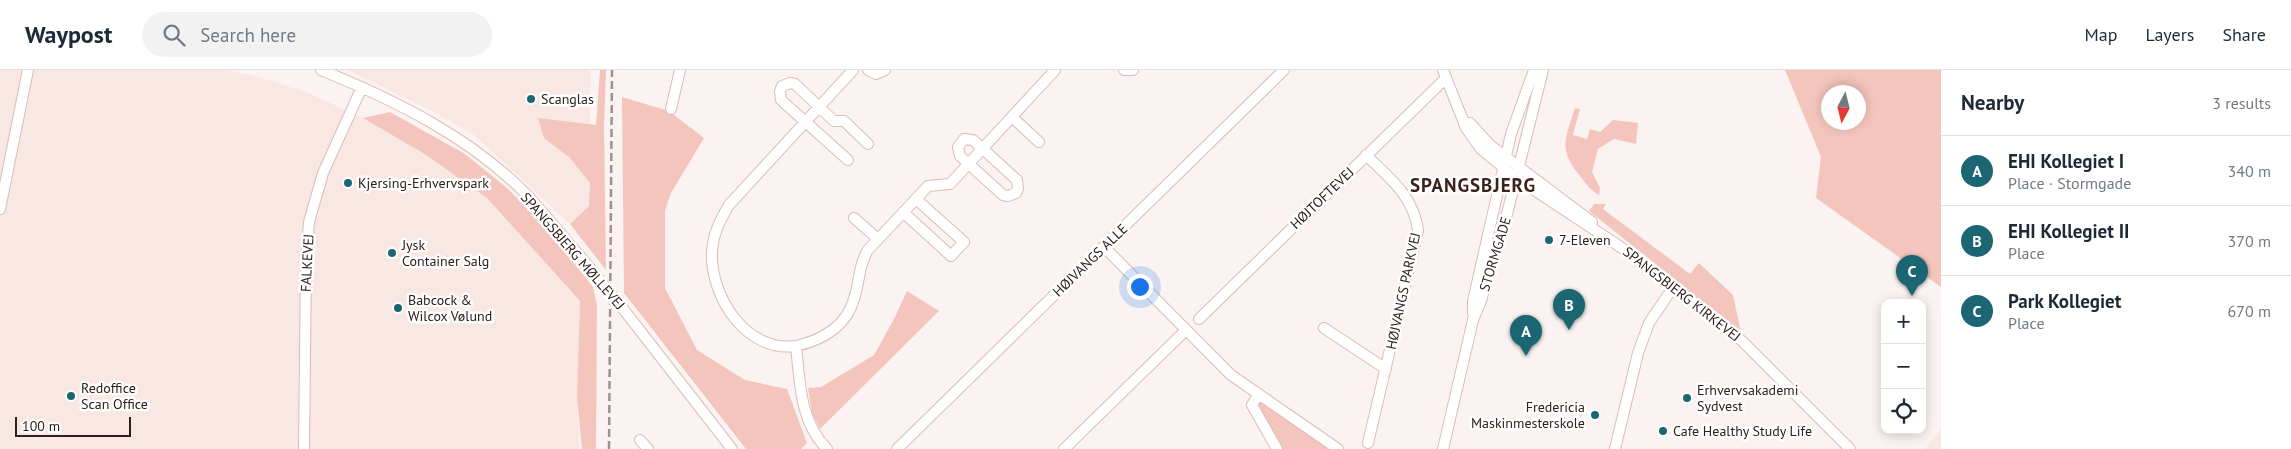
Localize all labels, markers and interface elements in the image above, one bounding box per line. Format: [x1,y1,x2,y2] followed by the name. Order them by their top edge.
[142,12,492,57] search box
[25,19,112,50] text: Waypost
[160,21,188,49] icon: search
[200,23,296,47] text: Search here
[2085,23,2117,46] text: Map
[2145,23,2194,46] text: Layers
[2222,23,2266,46] text: Share
[1821,85,1866,130] north arrow
[1961,89,2024,116] text: Nearby
[541,90,594,108] place label: Scanglas
[525,93,537,105] marker: Scanglas
[2212,93,2271,113] text: 3 results
[2008,149,2124,173] text: EHI Kollegiet I
[1972,161,1982,181] text: A
[2228,161,2271,181] text: 340 m
[1286,163,1358,233] street label: HØJTOFTEVEJ
[1410,173,1536,197] district label: SPANGSBJERG
[2008,173,2131,193] text: Place · Stormgade
[358,174,489,192] place label: Kjersing-Erhvervspark
[342,177,354,189] marker: Kjersing-Erhvervspark
[517,189,629,313] street label: SPANGSBJERG MØLLEVEJ
[1475,215,1515,293] street label: STORMGADE
[2008,219,2130,243] text: EHI Kollegiet II
[1049,220,1131,300] street label: HØJVANGS ALLE
[1382,231,1424,351] street label: HØJVANGS PARKVEJ
[1559,231,1611,249] place label: 7-Eleven
[1972,231,1982,251] text: B
[2228,231,2271,251] text: 370 m
[296,233,318,293] street label: FALKEVEJ
[1543,234,1555,246] marker: 7-Eleven
[401,236,489,270] place label: Jysk Container Salg
[1620,242,1744,346] street label: SPANGSBJERG KIRKEVEJ
[2008,243,2045,263] text: Place
[386,247,398,259] marker: Jysk Container Salg
[1896,255,1928,296] pin: C
[1127,274,1153,300] your location
[1553,289,1585,330] pin: B
[2008,289,2121,313] text: Park Kollegiet
[408,291,492,325] place label: Babcock & Wilcox Vølund
[1881,299,1926,434] map controls
[1881,299,1926,344] button: +
[1973,301,1981,321] text: C
[2228,301,2271,321] text: 670 m
[392,302,404,314] marker: Babcock & Wilcox Vølund
[2008,313,2045,333] text: Place
[1510,315,1542,356] pin: A
[1881,344,1926,389] button: −
[81,379,148,413] place label: Redoffice Scan Office
[1697,381,1798,415] place label: Erhvervsakademi Sydvest
[1881,389,1926,434] button: locate
[65,390,77,402] marker: Redoffice Scan Office
[1681,392,1693,404] marker: Erhvervsakademi Sydvest
[1471,398,1585,432] place label: Fredericia Maskinmesterskole
[1589,409,1601,421] marker: Fredericia Maskinmesterskole
[15,414,131,437] scale bar
[22,417,60,435] text: 100 m
[1673,422,1812,440] place label: Cafe Healthy Study Life
[1657,425,1669,437] marker: Cafe Healthy Study Life

